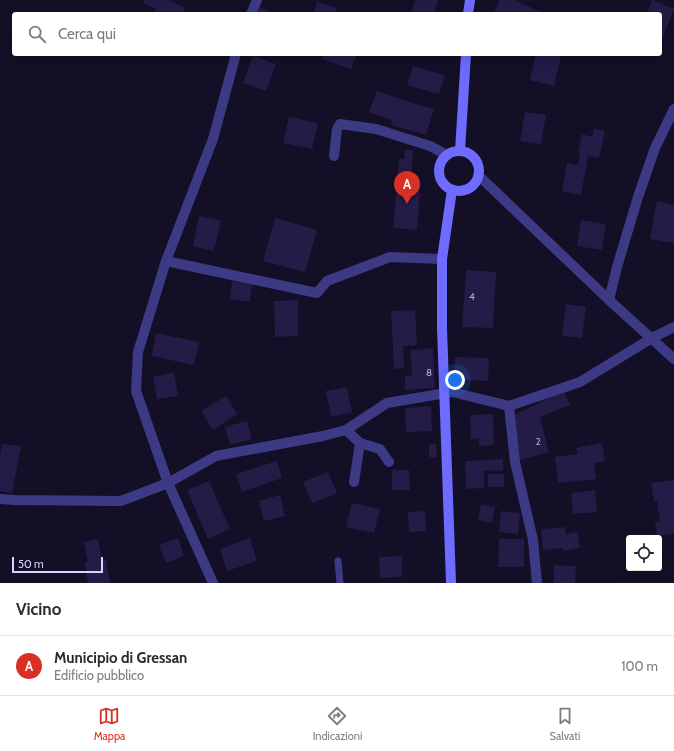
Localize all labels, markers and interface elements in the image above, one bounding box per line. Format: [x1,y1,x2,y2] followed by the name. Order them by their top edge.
[12,12,662,56] search box
[26,23,48,45] icon: search
[58,25,116,43] text: Cerca qui
[394,171,420,204] pin: A
[469,290,475,303] house number: 4
[426,366,432,379] house number: 8
[445,370,465,390] your location
[535,435,541,448] house number: 2
[626,535,662,571] map controls
[626,535,662,571] button: locate
[12,555,103,574] scale bar
[18,557,44,571] text: 50 m
[16,599,61,619] text: Vicino
[54,649,187,667] text: Municipio di Gressan
[25,658,33,674] text: A
[621,658,658,674] text: 100 m
[54,667,144,683] text: Edificio pubblico
[94,705,125,743] tab: Mappa
[313,705,362,743] tab: Indicazioni
[550,705,580,743] tab: Salvati

